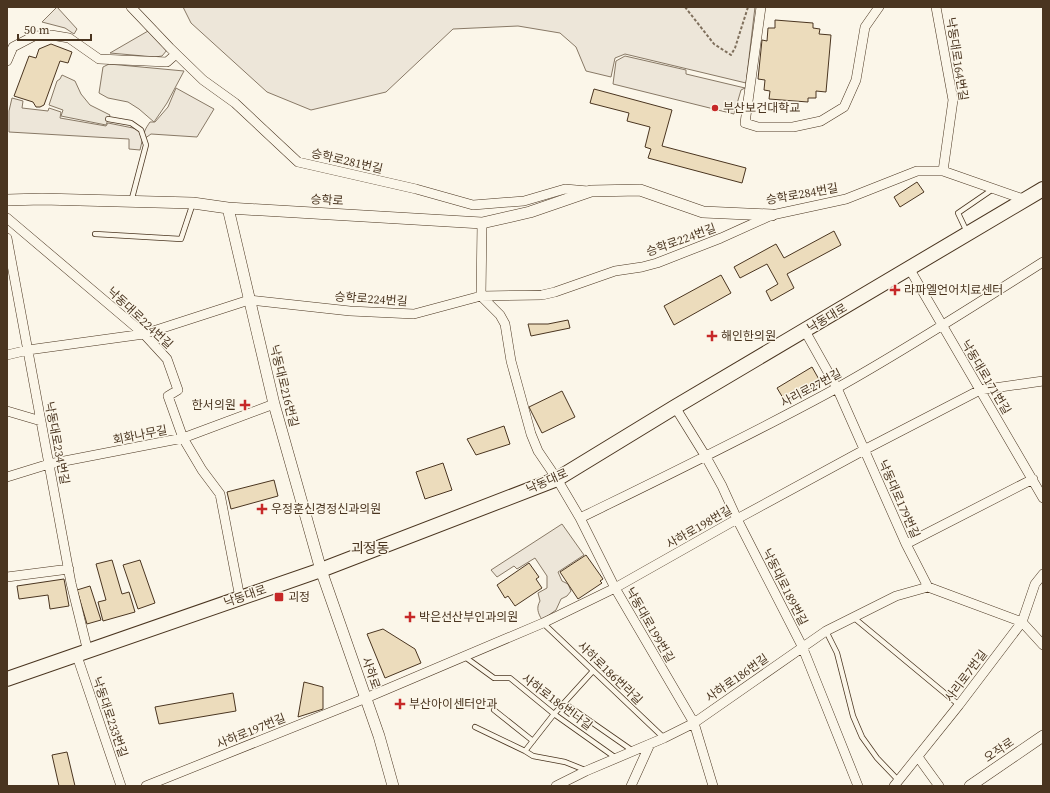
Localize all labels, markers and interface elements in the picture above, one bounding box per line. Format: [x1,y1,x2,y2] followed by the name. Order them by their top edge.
[18,16,91,42] scale bar
[943,16,971,102] street label: 낙동대로164번길
[24,22,50,38] text: 50 m
[723,100,800,116] place label: 부산보건대학교
[710,103,720,113] marker: 부산보건대학교
[310,145,384,177] street label: 승학로281번길
[765,180,839,208] street label: 승학로284번길
[310,191,344,209] street label: 승학로
[644,220,718,260] street label: 승학로224번길
[904,282,1003,298] place label: 라파엘언어치료센터
[104,283,176,353] street label: 낙동대로224번길
[889,284,901,296] marker: 라파엘언어치료센터
[334,288,408,310] street label: 승학로224번길
[804,300,850,336] street label: 낙동대로
[721,328,776,344] place label: 해인한의원
[706,330,718,342] marker: 해인한의원
[957,337,1015,417] street label: 낙동대로171번길
[266,343,302,429] street label: 낙동대로216번길
[778,365,844,411] street label: 사리로27번길
[192,397,236,413] place label: 한서의원
[239,399,251,411] marker: 한서의원
[41,400,73,486] street label: 낙동대로234번길
[111,422,169,448] street label: 회화나무길
[875,457,923,541] street label: 낙동대로179번길
[524,465,570,497] street label: 낙동대로
[271,501,381,517] place label: 우정훈신경정신과의원
[663,502,735,552] street label: 사하로198번길
[256,503,268,515] marker: 우정훈신경정신과의원
[351,538,389,558] district label: 괴정동
[759,546,811,628] street label: 낙동대로189번길
[222,581,268,611] street label: 낙동대로
[622,585,678,665] street label: 낙동대로199번길
[288,589,310,605] place label: 괴정
[273,591,285,603] marker: 괴정
[419,609,518,625] place label: 박은선산부인과의원
[404,611,416,623] marker: 박은선산부인과의원
[574,638,646,708] street label: 사하로186번라길
[941,647,991,705] street label: 사리로7번길
[702,650,772,706] street label: 사하로186번길
[358,655,384,691] street label: 사하로
[519,670,595,734] street label: 사하로186번나길
[89,675,131,759] street label: 낙동대로233번길
[409,696,497,712] place label: 부산아이센터안과
[394,698,406,710] marker: 부산아이센터안과
[214,710,288,752] street label: 사하로197번길
[981,734,1017,766] street label: 오작로

